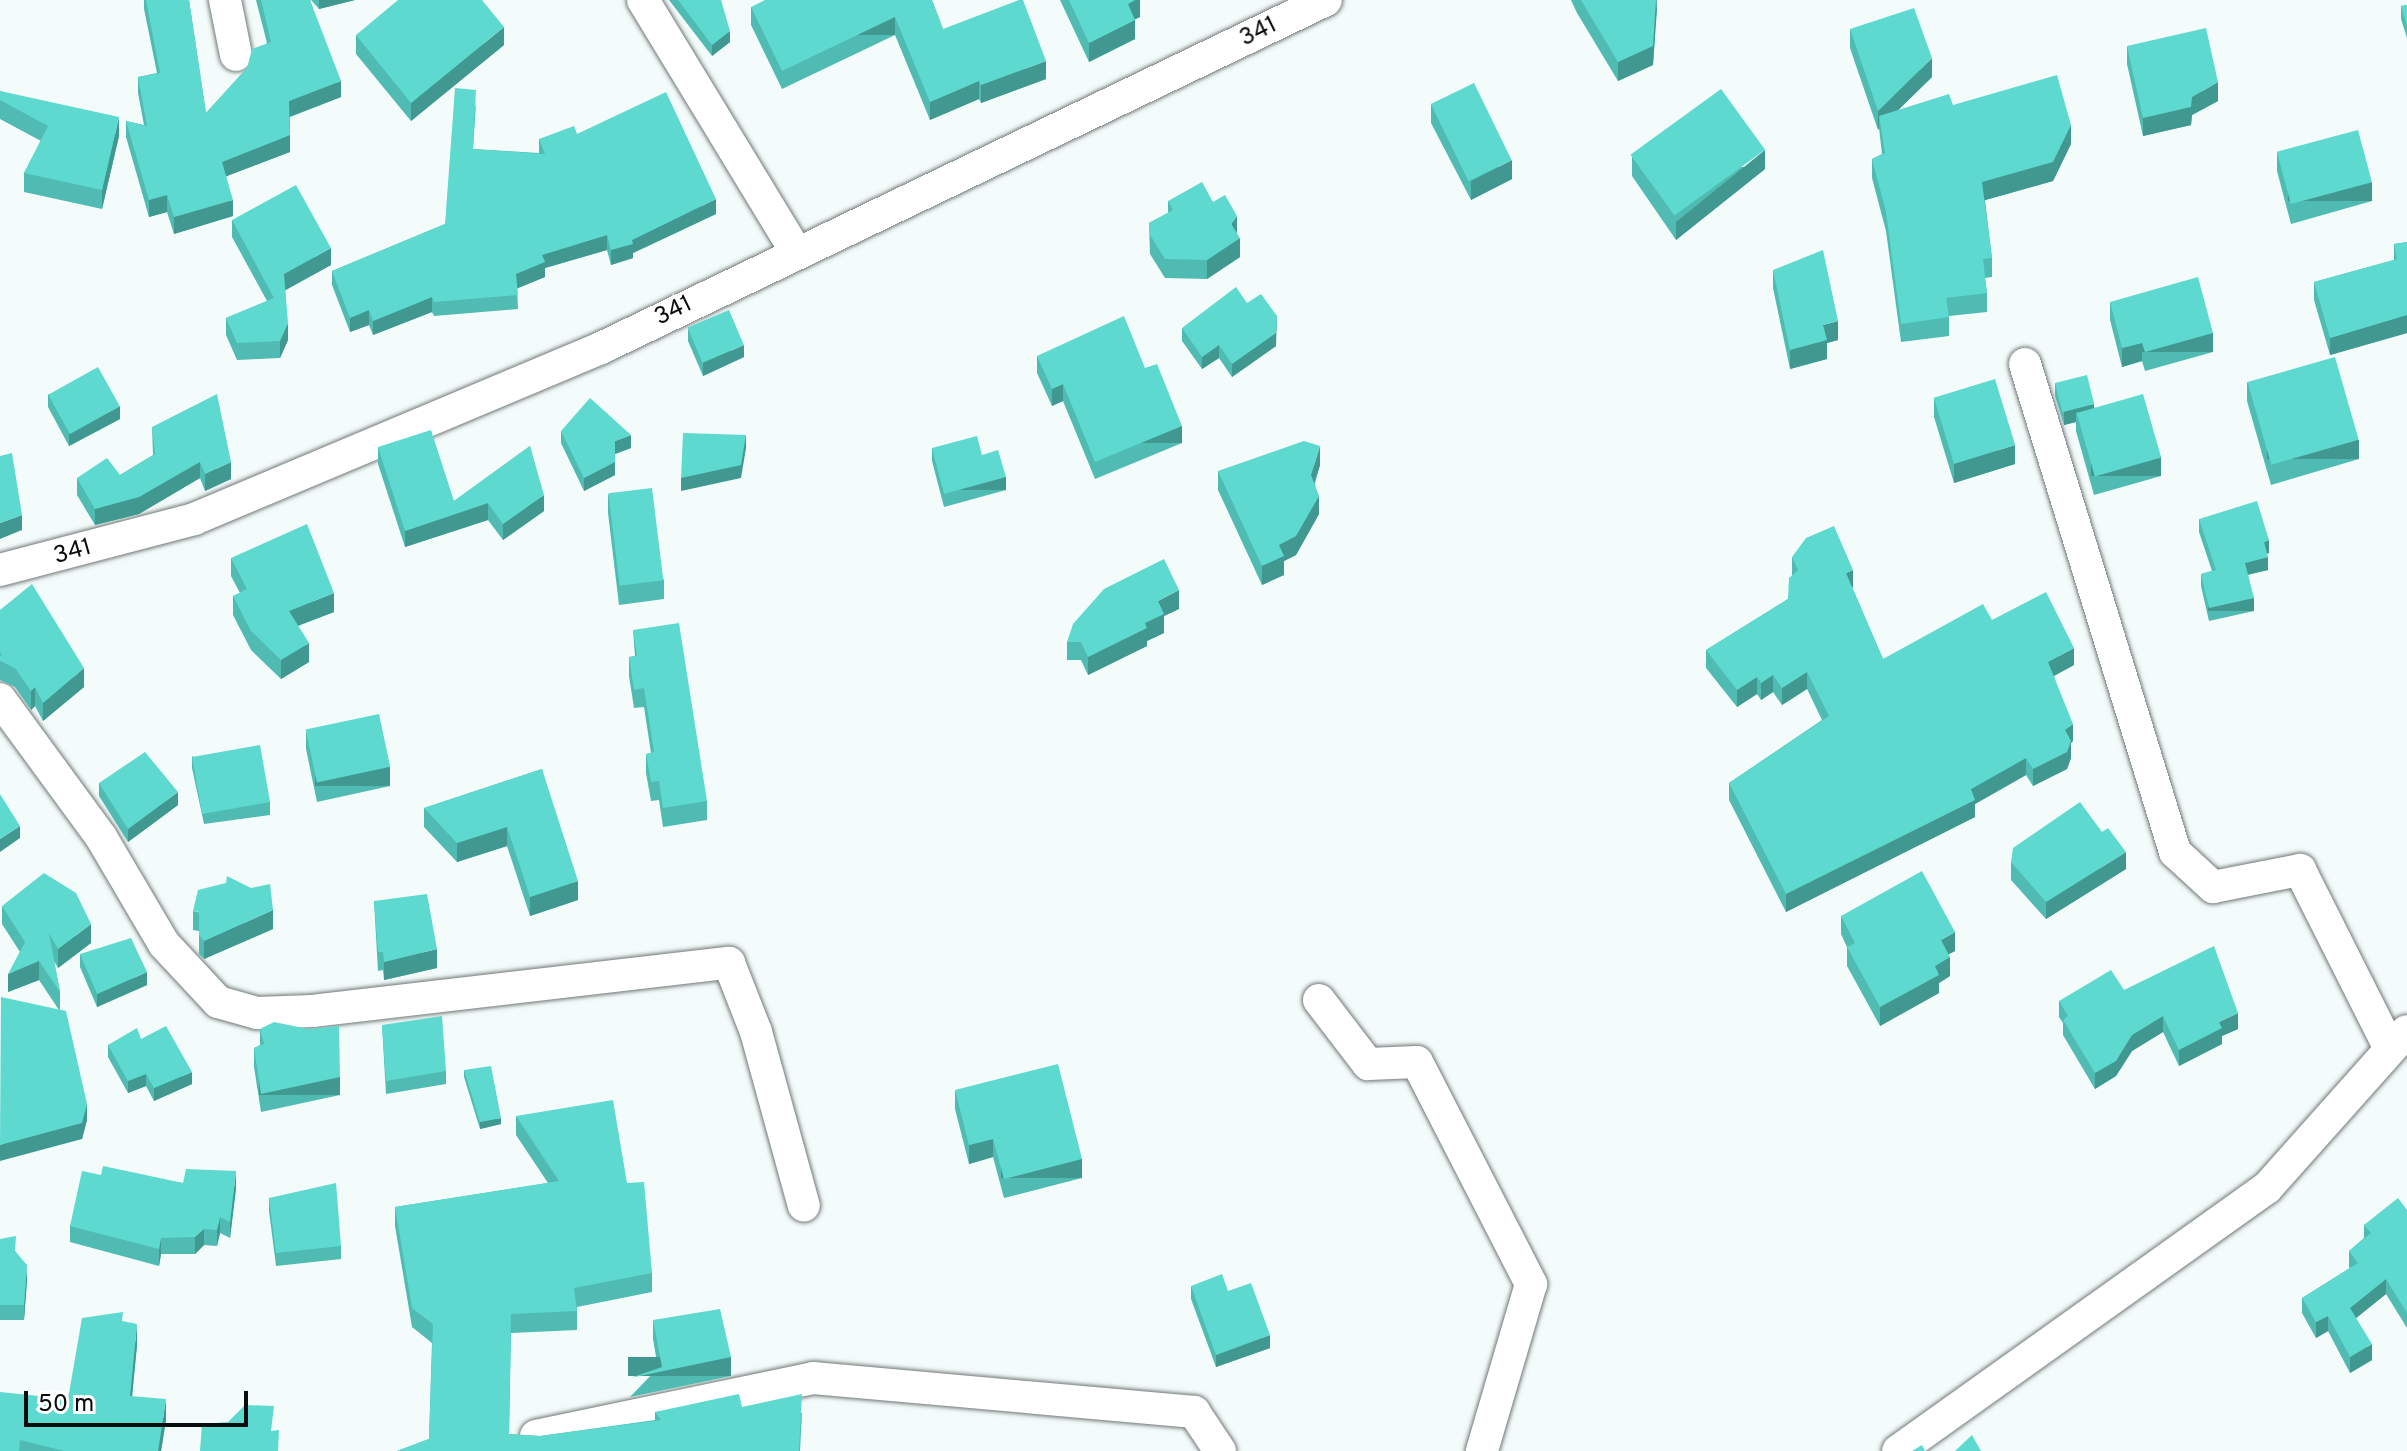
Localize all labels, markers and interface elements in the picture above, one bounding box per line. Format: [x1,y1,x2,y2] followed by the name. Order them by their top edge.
[1235,12,1283,54] street label: 341
[650,291,698,333] street label: 341
[51,534,95,572] street label: 341
[28,1375,252,1425] scale bar
[38,1390,94,1420] text: 50 m

